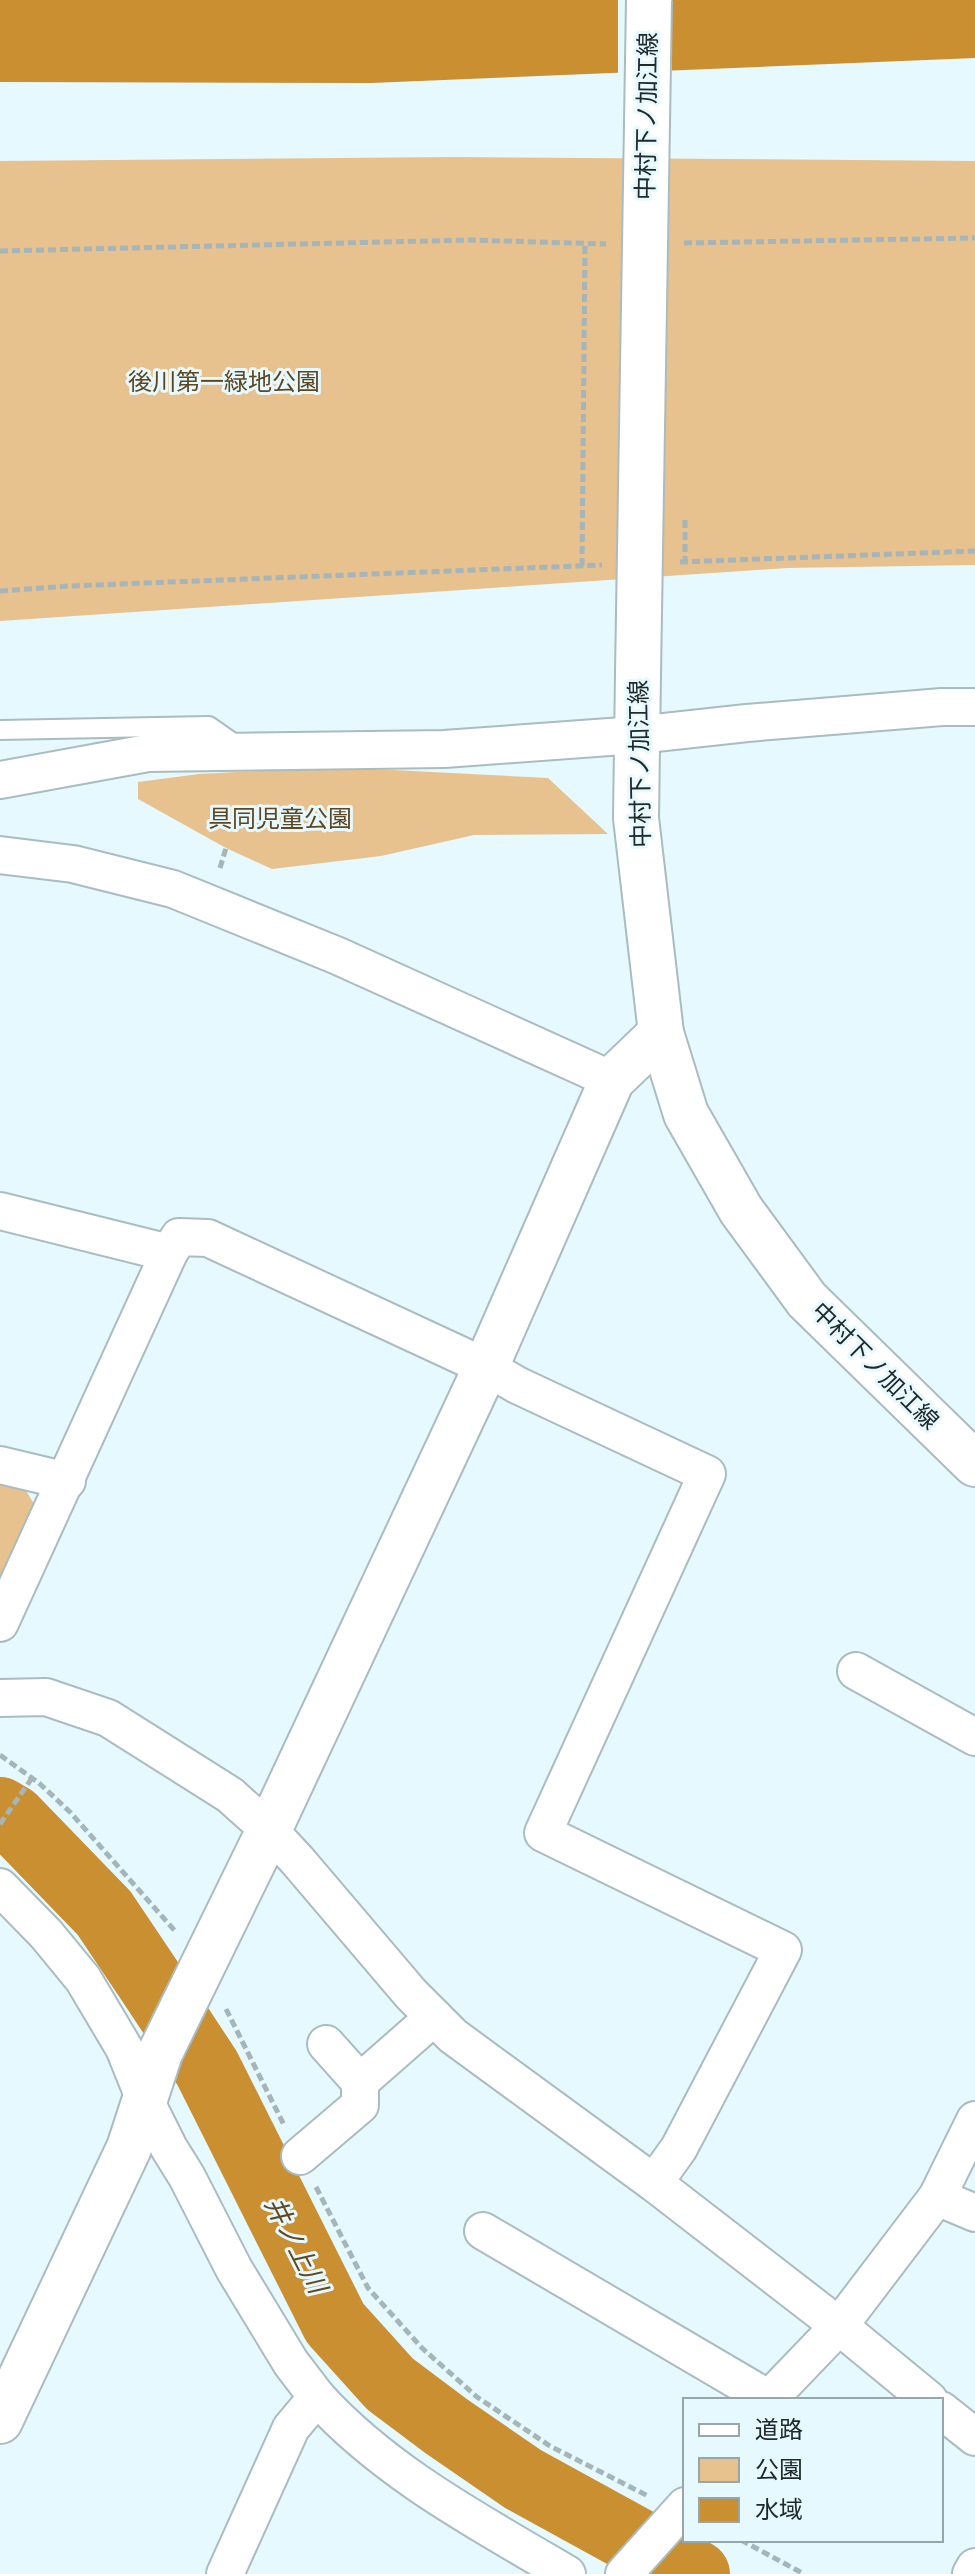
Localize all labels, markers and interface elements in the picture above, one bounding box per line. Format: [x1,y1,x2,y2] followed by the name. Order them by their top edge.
[632,32,662,200] street label: 中村下ノ加江線
[128,368,320,396] park label: 後川第一緑地公園
[625,680,655,848] street label: 中村下ノ加江線
[208,805,352,833] park label: 具同児童公園
[806,1297,944,1435] street label: 中村下ノ加江線
[259,2192,334,2301] water label: 井ノ上川
[683,2398,943,2542] legend
[755,2416,803,2444] text: 道路
[755,2456,803,2484] text: 公園
[755,2496,803,2524] text: 水域

